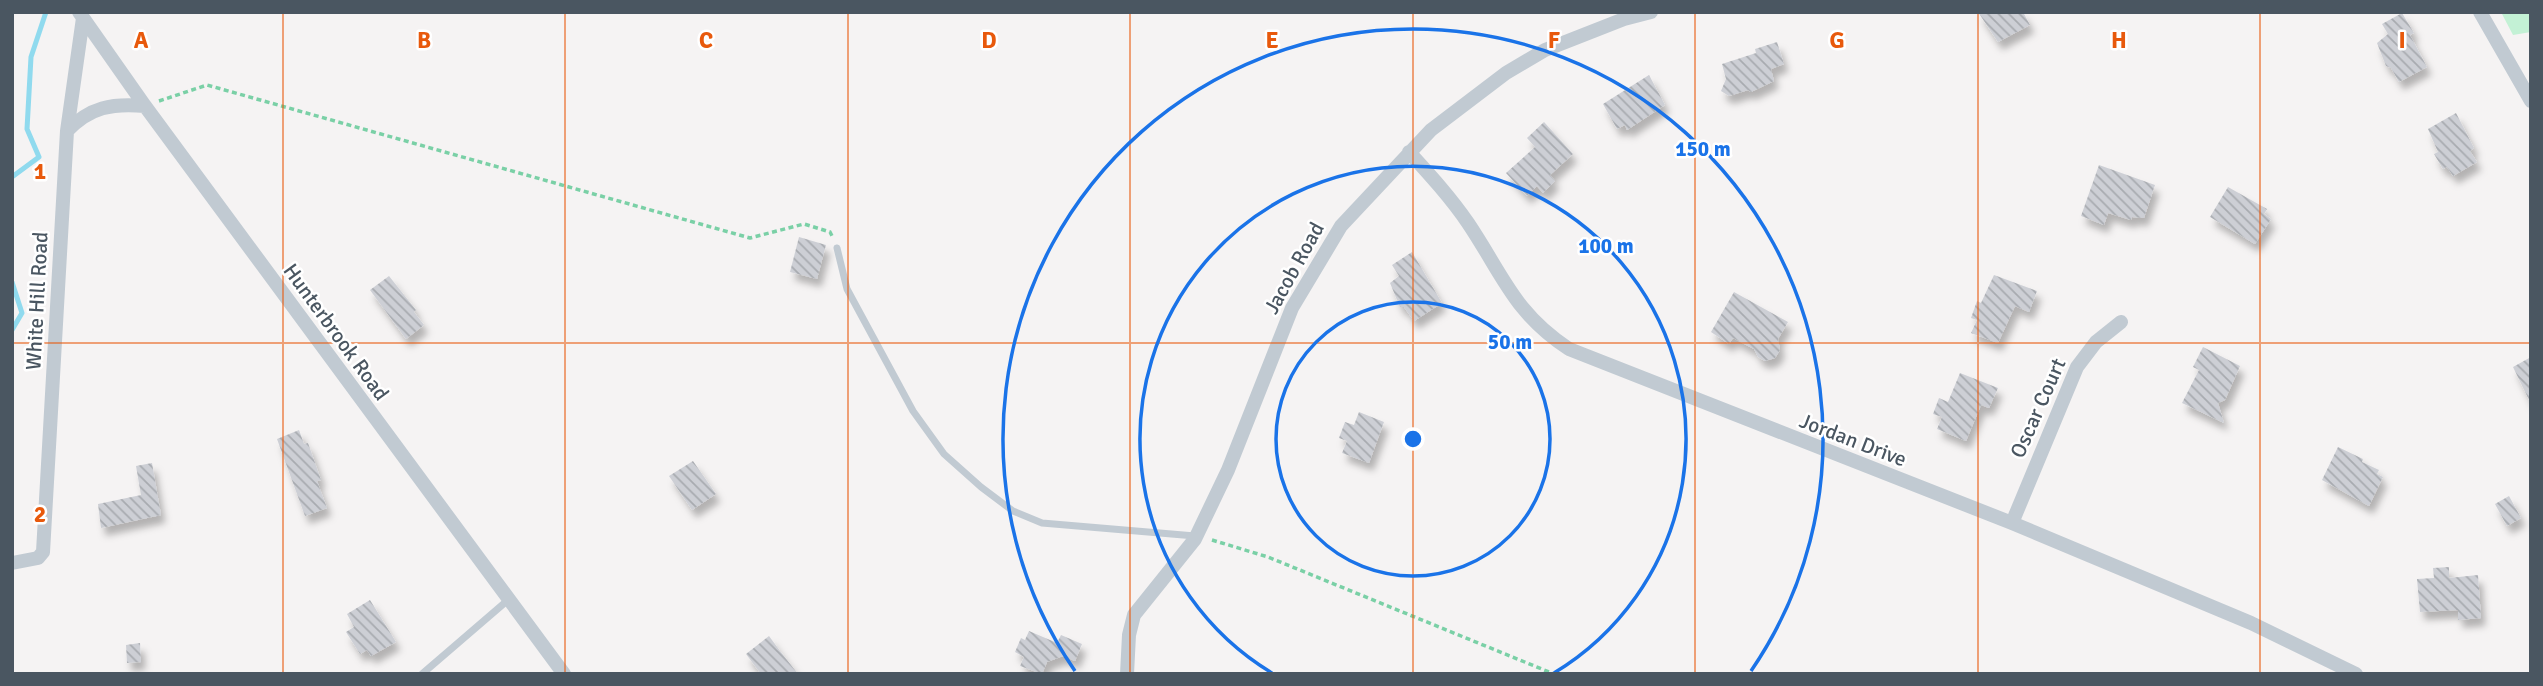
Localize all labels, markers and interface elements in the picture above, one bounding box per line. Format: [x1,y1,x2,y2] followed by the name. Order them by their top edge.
[134,26,149,55] text: A
[417,26,431,55] text: B
[699,26,713,55] text: C
[981,26,997,55] text: D
[1265,26,1279,55] text: E
[1548,26,1560,55] text: F
[1829,26,1845,55] text: G
[2111,26,2127,55] text: H
[2398,26,2406,55] text: I
[1675,136,1731,162] text: 150 m
[34,157,46,186] text: 1
[1258,218,1330,318] street label: Jacob Road
[20,231,54,371] street label: White Hill Road
[1578,233,1634,259] text: 100 m
[278,258,394,406] street label: Hunterbrook Road
[1488,329,1532,355] text: 50 m
[2004,354,2072,462] street label: Oscar Court
[1796,408,1910,472] street label: Jordan Drive
[1401,427,1425,451] centre of rings
[34,500,46,529] text: 2

